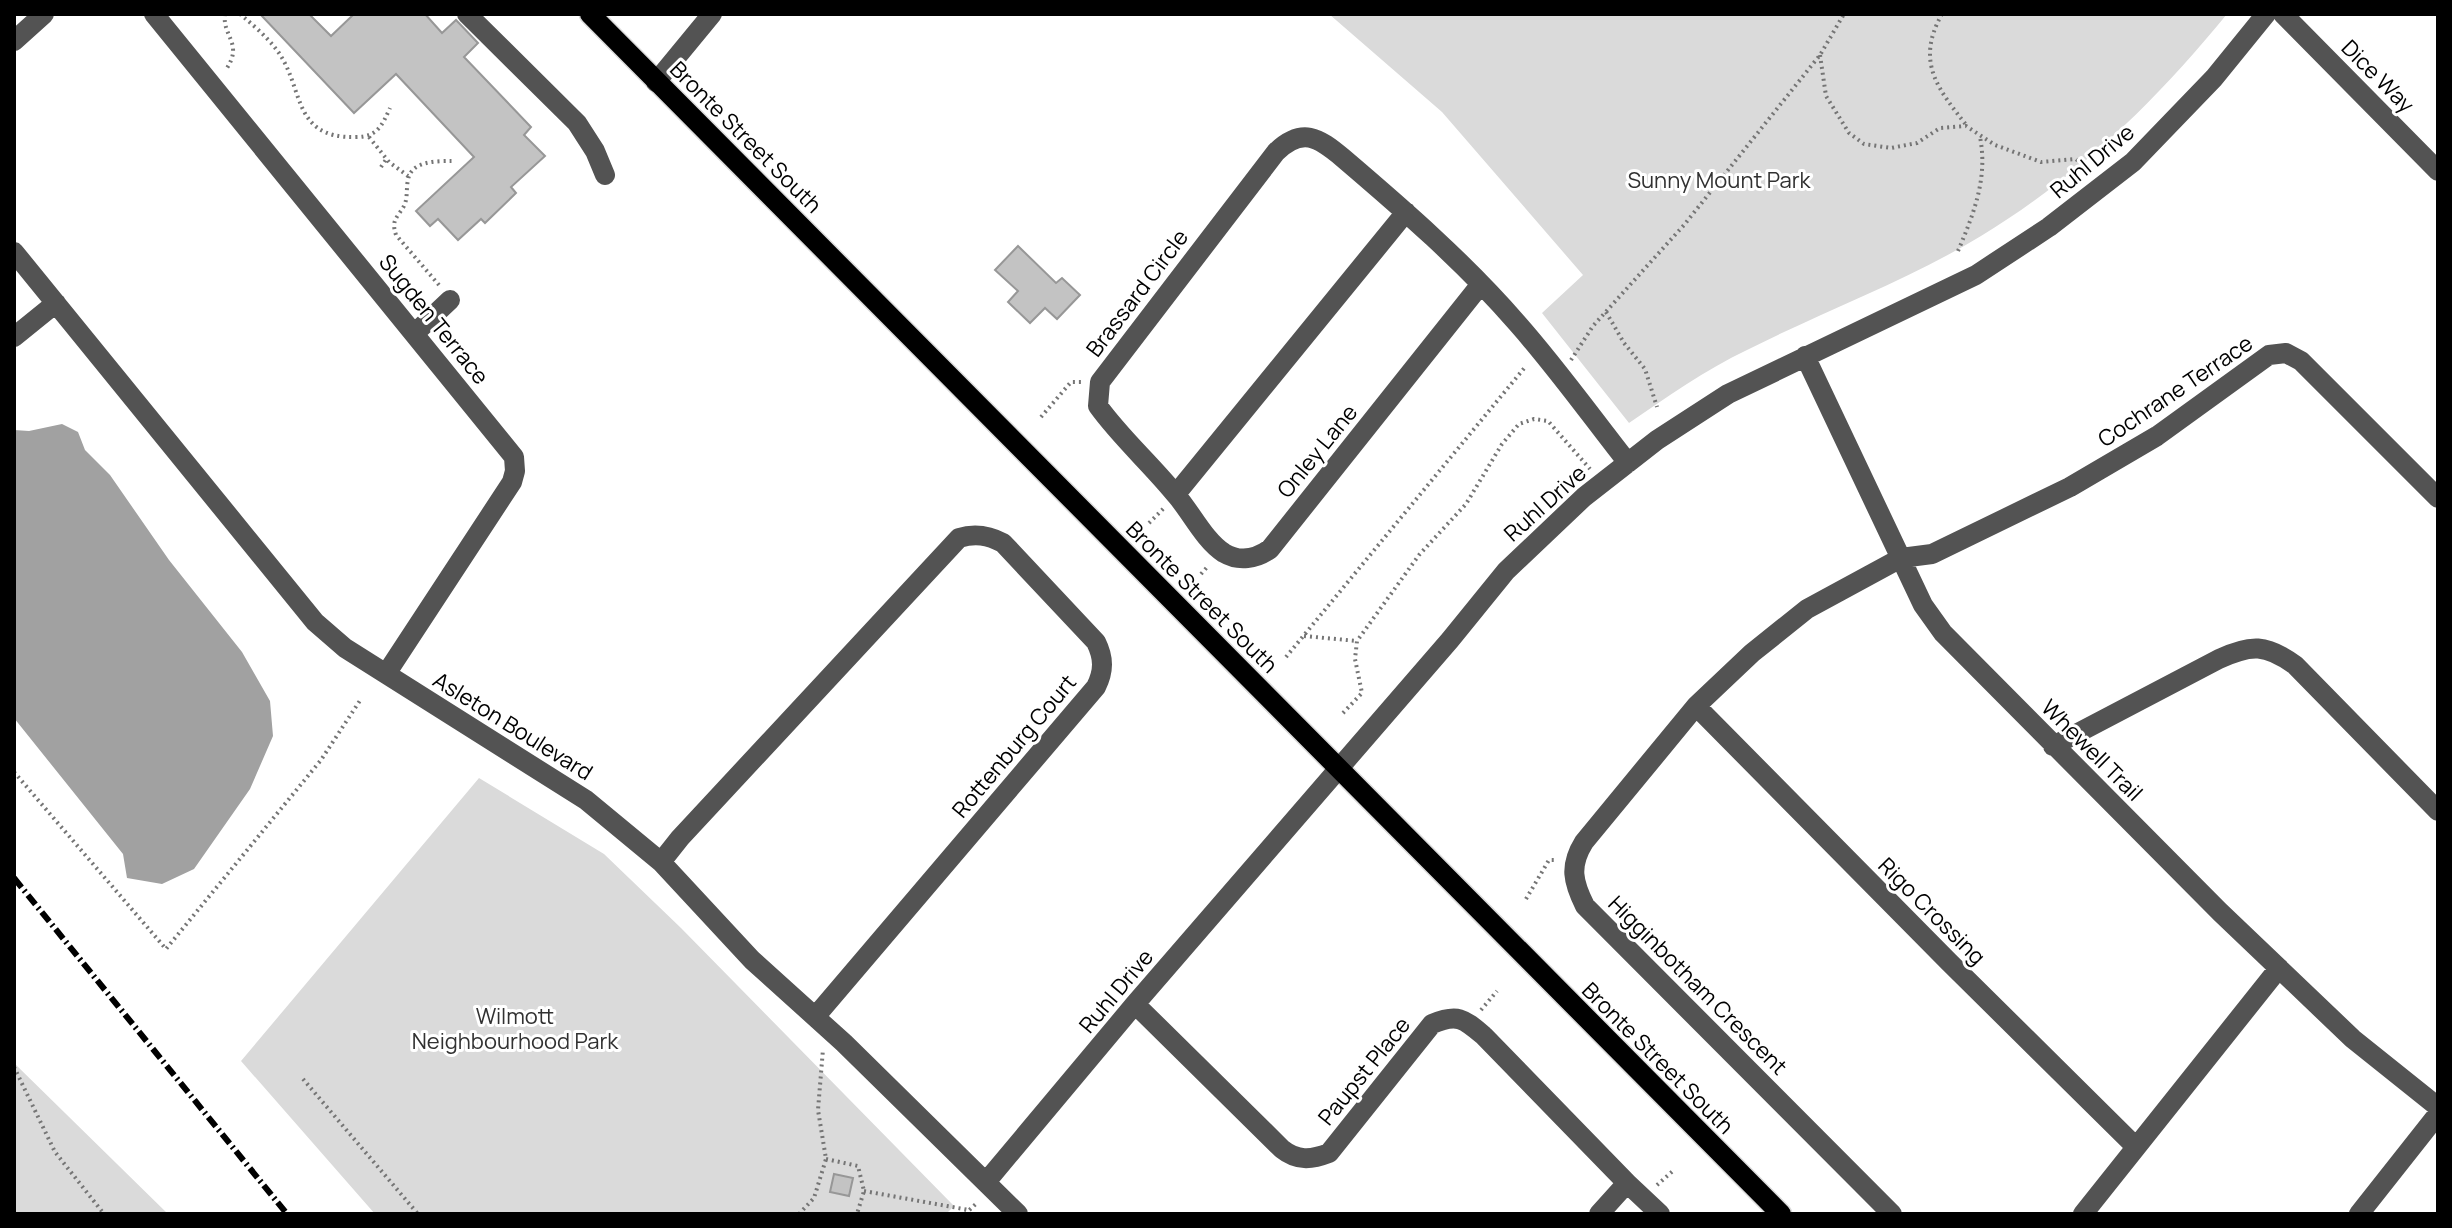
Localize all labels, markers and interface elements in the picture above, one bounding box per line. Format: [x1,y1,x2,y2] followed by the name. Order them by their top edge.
[2335,33,2421,119] street label: Dice Way
[663,54,829,220] street label: Bronte Street South
[2044,117,2140,205] street label: Ruhl Drive
[1627,165,1812,195] park label: Sunny Mount Park
[1079,223,1195,363] street label: Brassard Circle
[372,248,496,390] street label: Sugden Terrace
[2092,328,2258,454] street label: Cochrane Terrace
[1270,398,1364,504] street label: Onley Lane
[1497,458,1593,548] street label: Ruhl Drive
[1119,514,1285,680] street label: Bronte Street South
[427,665,599,787] street label: Asleton Boulevard
[945,668,1083,824] street label: Rottenburg Court
[2035,693,2149,807] street label: Whewell Trail
[1872,851,1992,971] street label: Rigo Crossing
[1602,889,1794,1081] street label: Higginbotham Crescent
[1072,943,1160,1039] street label: Ruhl Drive
[1575,975,1741,1141] street label: Bronte Street South
[412,1001,619,1056] park label: Wilmott Neighbourhood Park
[1311,1011,1417,1131] street label: Paupst Place

